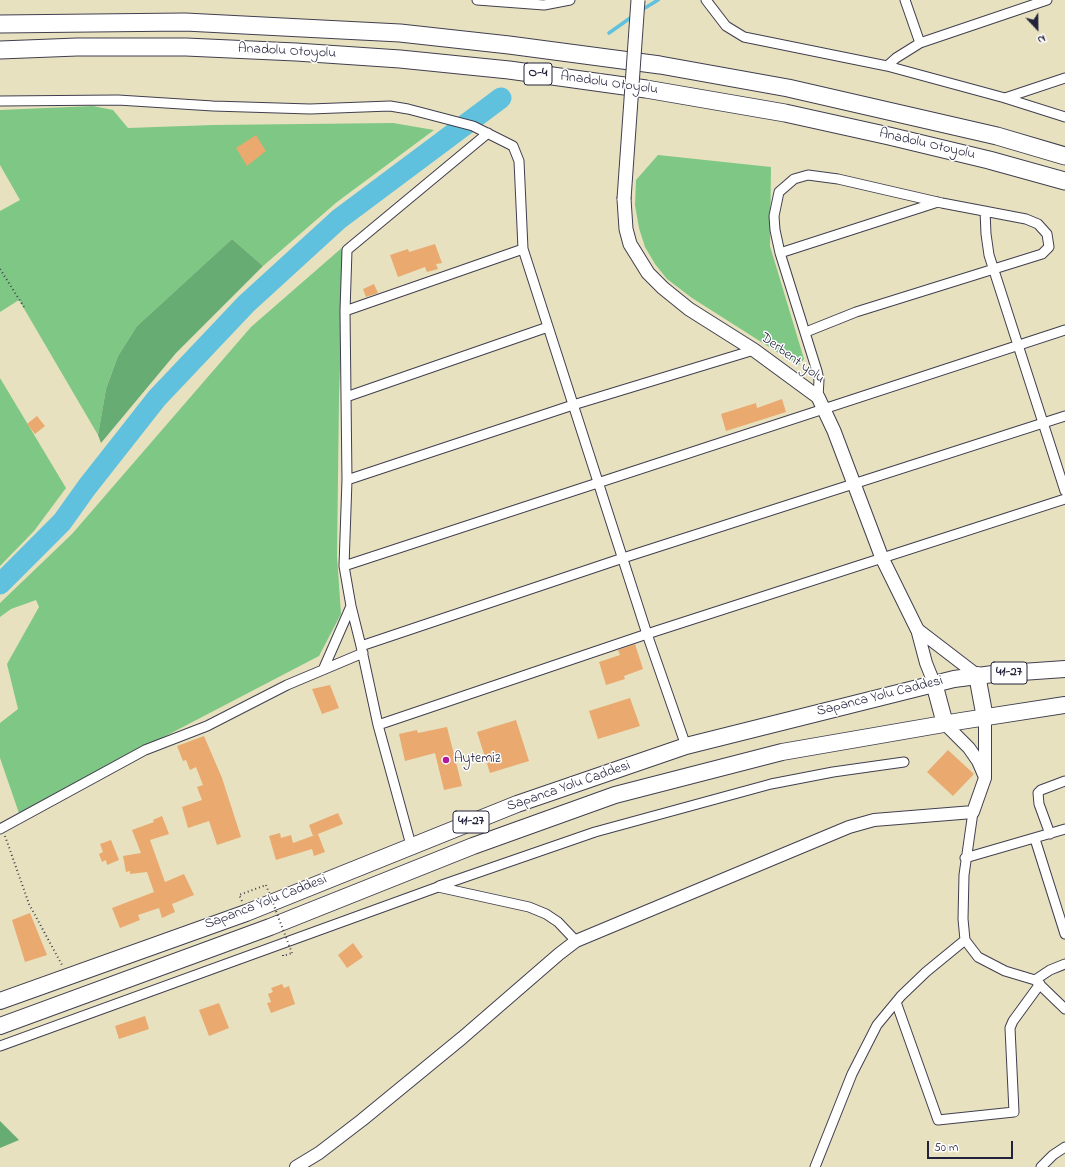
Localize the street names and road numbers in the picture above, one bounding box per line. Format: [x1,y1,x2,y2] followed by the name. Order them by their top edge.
[238,41,336,63] street label: Anadolu Otoyolu
[524,63,552,85] road number: O-4
[559,69,659,99] street label: Anadolu Otoyolu
[877,126,977,164] street label: Anadolu Otoyolu
[757,330,827,388] street label: Derbent yolu
[991,662,1027,684] road number: 41-27
[815,673,945,721] street label: Sapanca Yolu Caddesi
[505,758,633,816] street label: Sapanca Yolu Caddesi
[453,811,489,833] road number: 41-27
[203,872,329,934] street label: Sapanca Yolu Caddesi

